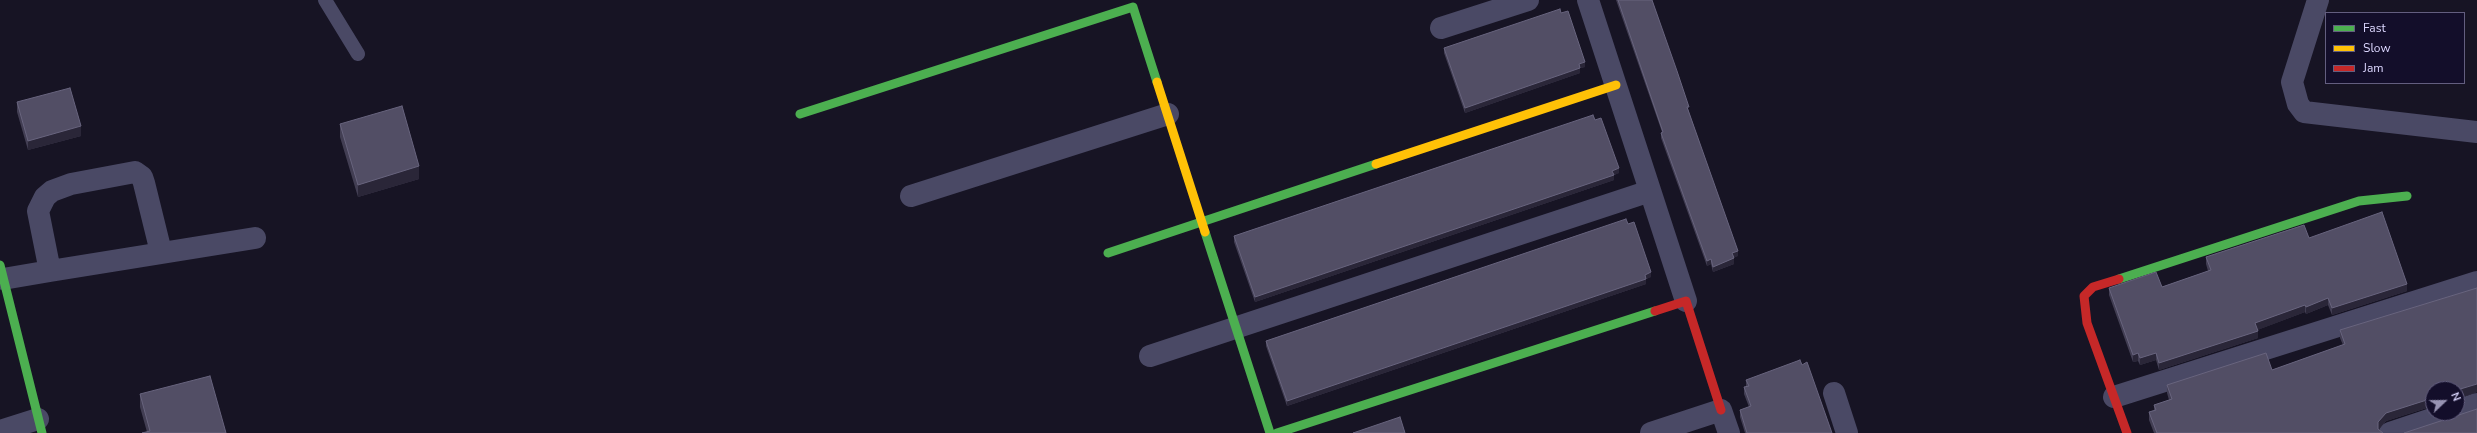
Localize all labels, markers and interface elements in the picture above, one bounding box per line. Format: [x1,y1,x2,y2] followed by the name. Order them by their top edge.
[2325,12,2465,84] legend
[2363,20,2386,36] text: Fast
[2363,40,2391,56] text: Slow
[2363,60,2384,76] text: Jam
[2425,381,2465,421] north arrow
[2447,390,2464,403] text: N

